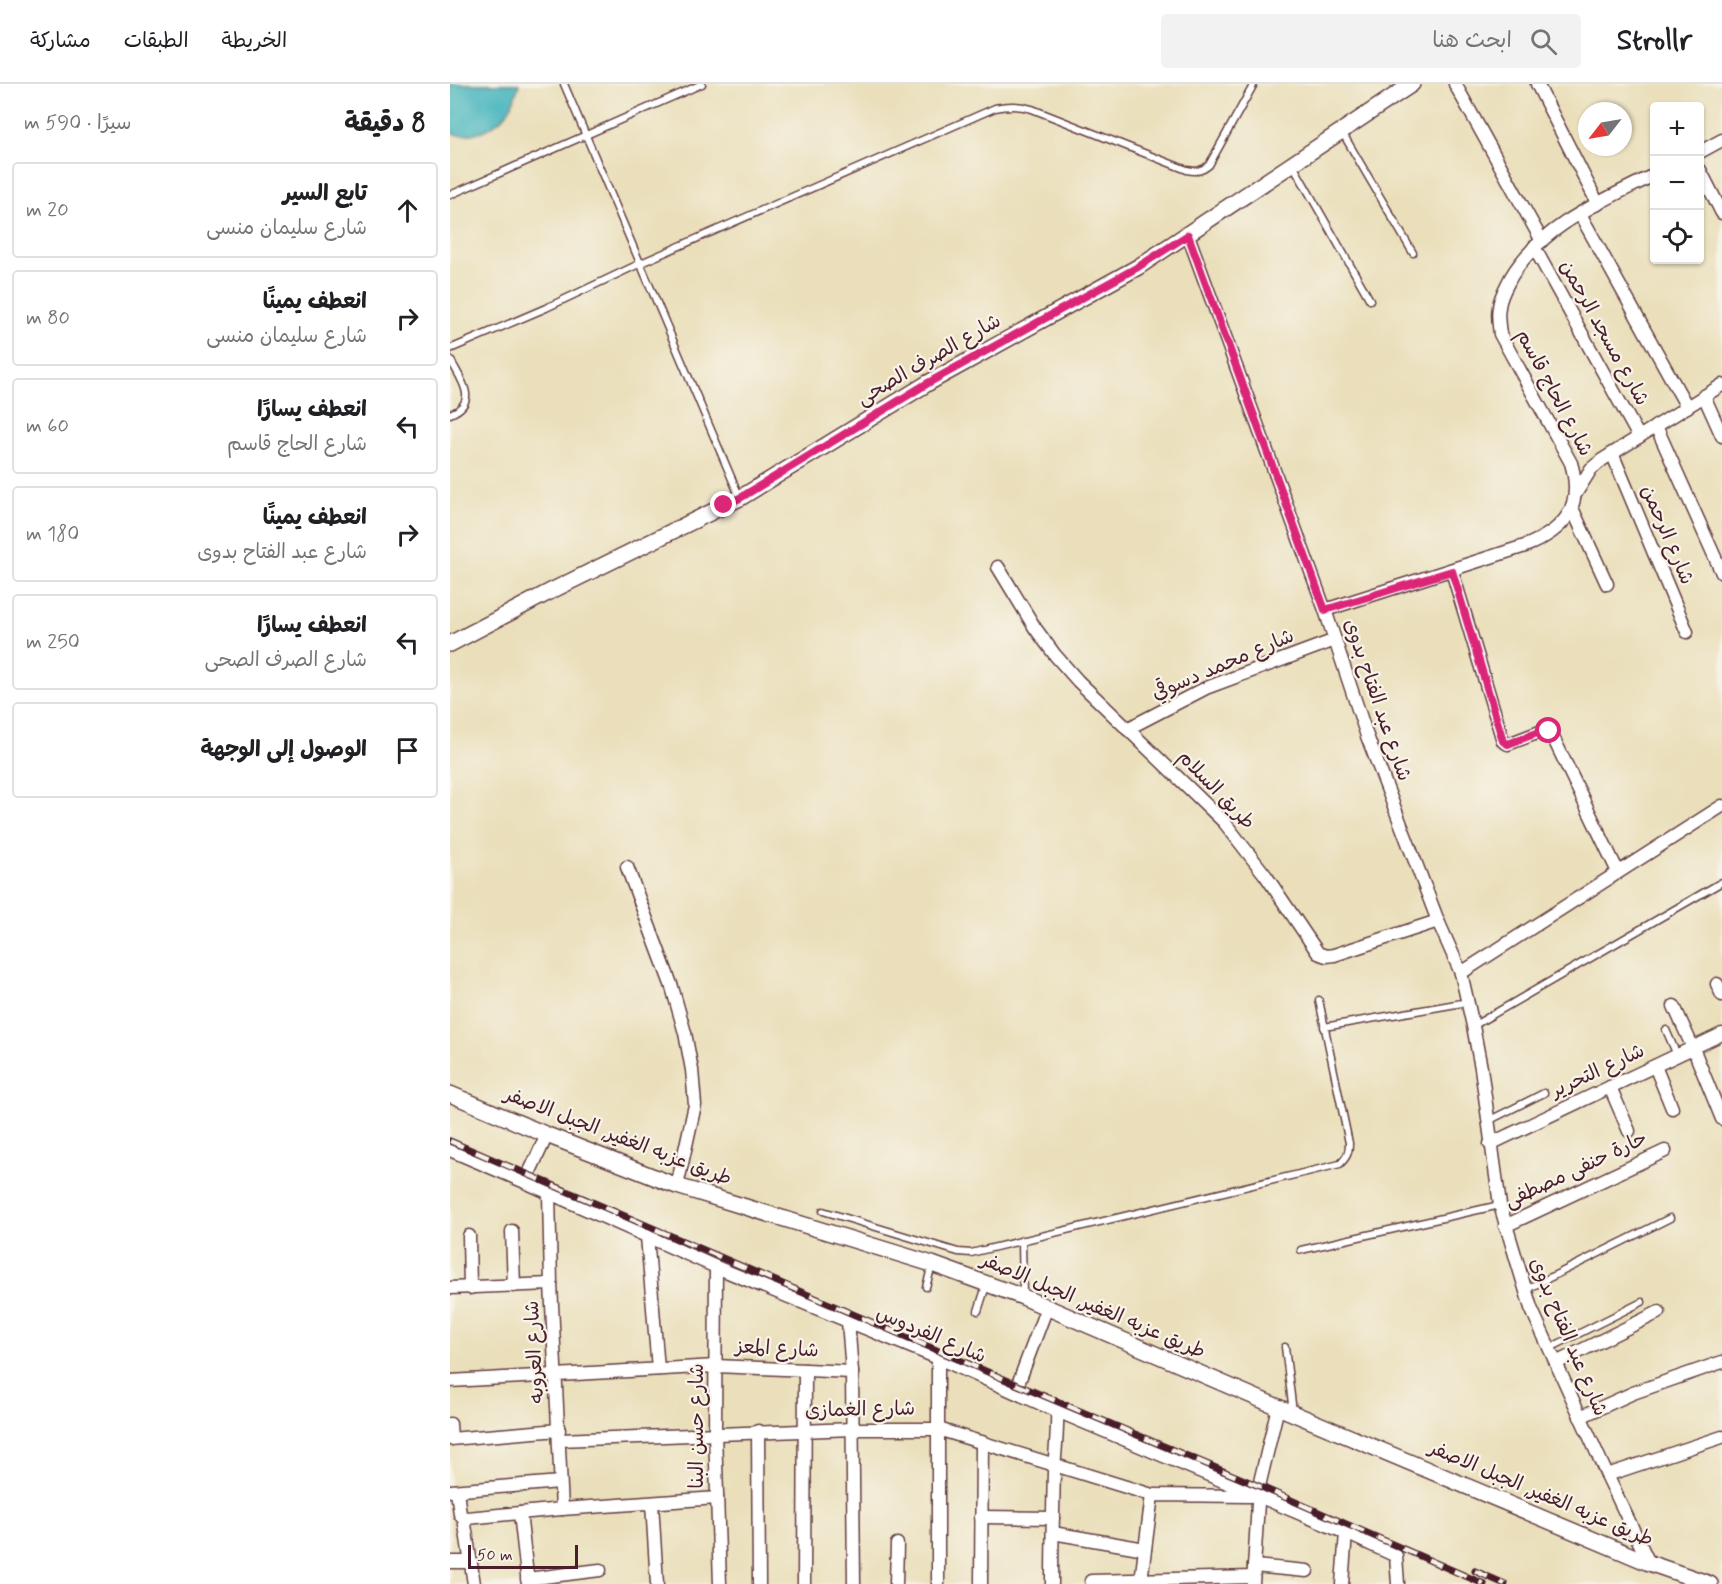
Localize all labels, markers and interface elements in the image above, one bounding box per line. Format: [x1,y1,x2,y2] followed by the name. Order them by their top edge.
[1161,14,1581,68] search box
[1617,23,1692,60] text: Strollr
[1527,25,1560,58] icon: search
[30,27,91,55] text: مشاركة
[124,27,189,55] text: الطبقات
[222,27,287,55] text: الخريطة
[1432,27,1512,55] text: ابحث هنا
[1578,102,1632,156] north arrow
[1650,102,1704,264] map controls
[1650,102,1704,156] button: +
[344,107,426,141] text: 8 دقيقة
[24,110,131,137] text: سيرًا · 590 m
[1650,156,1704,210] button: −
[283,180,367,208] text: تابع السير
[391,194,424,227] icon: ahead
[26,197,69,224] text: 20 m
[1650,210,1704,264] button: locate
[206,215,367,242] text: شارع سليمان منسى
[1553,255,1655,411] street label: شارع مسجد الرحمن
[263,288,367,316] text: انعطف يمينًا
[391,302,424,335] icon: right
[26,305,70,332] text: 80 m
[852,308,1006,412] street label: شارع الصرف الصحى
[206,323,367,350] text: شارع سليمان منسى
[1509,325,1599,461] street label: شارع الحاج قاسم
[257,396,367,424] text: انعطف يسارًا
[391,410,424,443] icon: left
[26,413,69,440] text: 60 m
[227,431,367,458] text: شارع الحاج قاسم
[1634,481,1700,589] street label: شارع الرحمن
[710,491,736,517] route end
[263,504,367,532] text: انعطف يمينًا
[391,518,424,551] icon: right
[26,521,79,548] text: 180 m
[197,539,367,566] text: شارع عبد الفتاح بدوى
[257,612,367,640] text: انعطف يسارًا
[1337,615,1417,785] street label: شارع عبد الفتاح بدوى
[1147,622,1298,707] street label: شارع محمد دسوقي
[391,626,424,659] icon: left
[26,629,80,656] text: 250 m
[205,647,367,674] text: شارع الصرف الصحى
[1535,717,1561,743] route start
[391,734,424,767] icon: arrive
[200,736,367,764] text: الوصول إلى الوجهة
[1171,744,1261,836] street label: طريق السلام
[1545,1038,1649,1105] street label: شارع التحرير
[499,1080,736,1193] street label: طريق عزبه الغفير, الجبل الاصفر
[1500,1125,1652,1215] street label: حارة حنفى مصطفى
[975,1246,1209,1366] street label: طريق عزبه الغفير, الجبل الاصفر
[1522,1254,1614,1420] street label: شارع عبد الفتاح بدوى
[519,1300,551,1404] street label: شارع العروبه
[872,1300,990,1370] street label: شارع الفردوس
[733,1333,819,1365] street label: شارع المعز
[684,1363,711,1489] street label: شارع حسن البنا
[805,1396,915,1424] street label: شارع الغمازى
[1423,1434,1657,1554] street label: طريق عزبه الغفير, الجبل الاصفر
[468,1542,578,1570] scale bar
[477,1545,513,1566] text: 50 m

